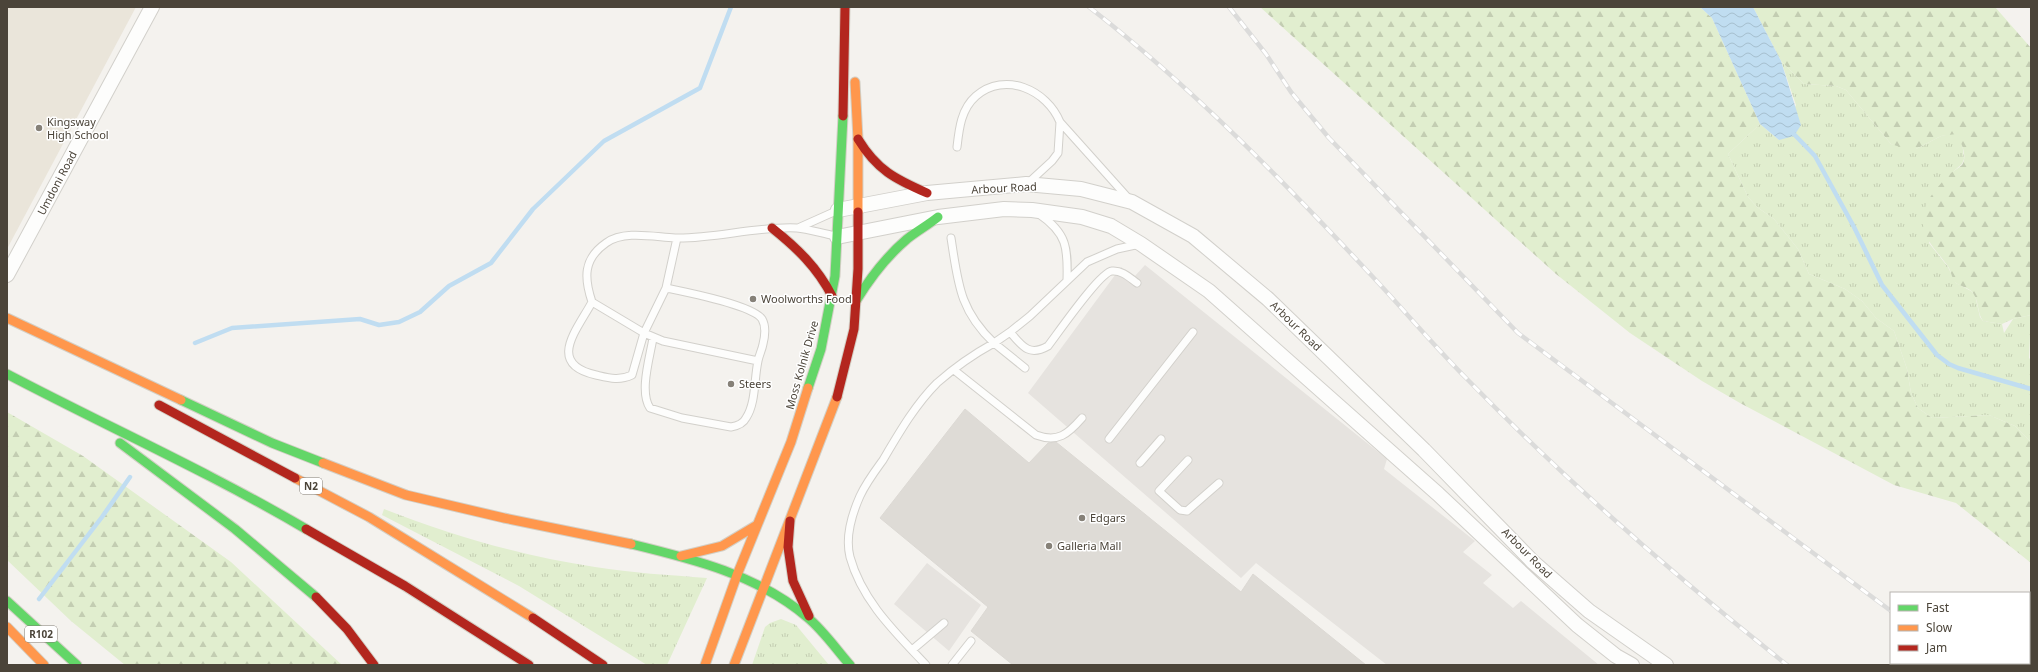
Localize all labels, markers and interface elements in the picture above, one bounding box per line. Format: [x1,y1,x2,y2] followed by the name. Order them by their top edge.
[47,114,109,142] place label: Kingsway High School
[34,123,44,133] marker: Kingsway High School
[33,148,80,217] street label: Umdoni Road
[971,178,1037,197] street label: Arbour Road
[761,291,852,306] place label: Woolworths Food
[748,294,758,304] marker: Woolworths Food
[1268,297,1325,354] street label: Arbour Road
[782,319,821,411] street label: Moss Kolnik Drive
[739,376,771,391] place label: Steers
[726,379,736,389] marker: Steers
[300,478,322,494] road number: N2
[1090,510,1126,525] place label: Edgars
[1077,513,1087,523] marker: Edgars
[1499,524,1556,581] street label: Arbour Road
[1057,538,1121,553] place label: Galleria Mall
[1044,541,1054,551] marker: Galleria Mall
[1890,592,2030,664] legend
[1926,599,1950,616] text: Fast
[1926,619,1953,636] text: Slow
[25,626,57,642] road number: R102
[1925,639,1947,656] text: Jam

